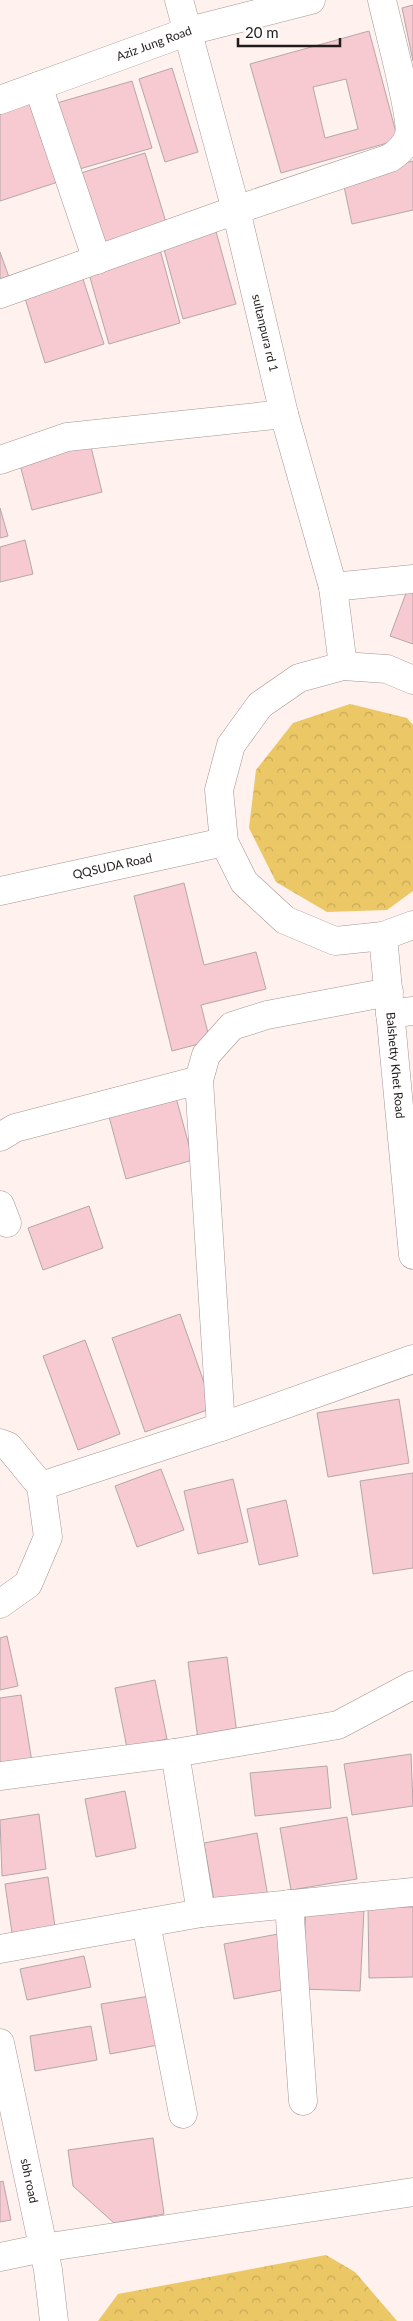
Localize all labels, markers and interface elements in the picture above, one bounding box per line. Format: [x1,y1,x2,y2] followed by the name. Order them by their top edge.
[238,15,340,47] scale bar
[114,23,194,64] street label: Aziz Jung Road
[245,23,279,41] text: 20 m
[249,293,282,373] street label: sultanpura rd 1
[71,850,153,882] street label: QQSUDA Road
[383,1011,408,1119] street label: Balshetty Khet Road
[18,2157,42,2205] street label: sbh road

